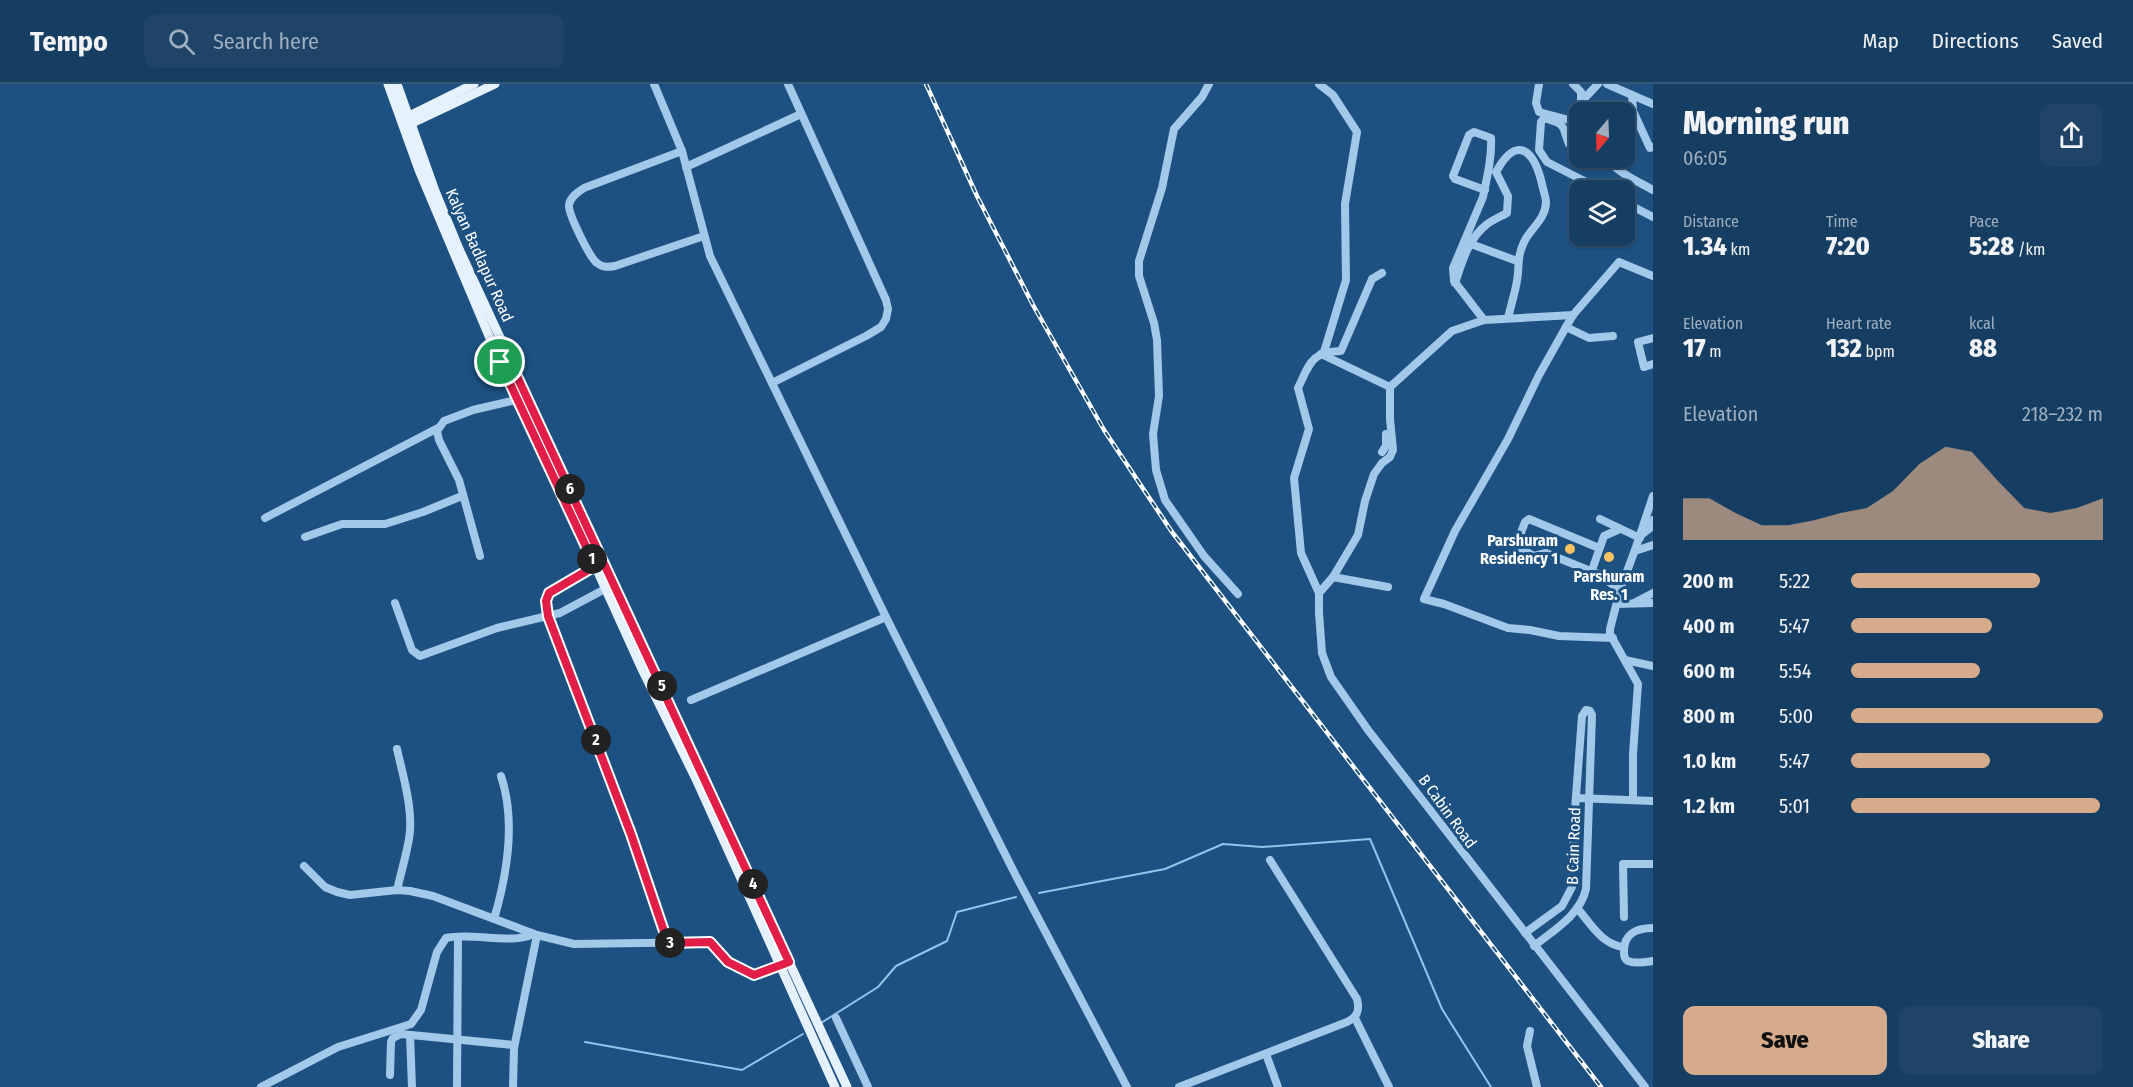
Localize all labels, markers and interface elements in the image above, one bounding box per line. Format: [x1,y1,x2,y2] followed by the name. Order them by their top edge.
[144,14,564,68] search box
[30,25,108,58] text: Tempo
[165,25,198,58] icon: search
[213,28,319,55] text: Search here
[1862,28,1899,54] text: Map
[1932,28,2019,54] text: Directions
[2052,28,2103,54] text: Saved
[1569,102,1635,168] north arrow
[1569,102,1635,246] map controls
[1683,103,1850,143] text: Morning run
[2040,104,2103,167] button: share
[1683,146,1727,170] text: 06:05
[1569,180,1635,246] button: layers
[442,186,517,325] street label: Kalyan Badlapur Road
[1683,212,1739,231] text: Distance
[1826,212,1858,231] text: Time
[1969,212,1999,231] text: Pace
[1683,231,1727,262] text: 1.34
[1826,231,1870,262] text: 7:20
[1969,231,2014,262] text: 5:28
[1727,240,1750,259] text: km
[2014,240,2045,259] text: /km
[1683,314,1743,333] text: Elevation
[1826,314,1892,333] text: Heart rate
[1969,314,1995,333] text: kcal
[1683,333,1706,364] text: 17
[1826,333,1862,364] text: 132
[1969,333,1997,364] text: 88
[474,336,525,387] pin
[1706,342,1722,361] text: m
[1862,342,1895,361] text: bpm
[483,345,516,378] icon: arrive
[1683,402,1758,426] text: Elevation
[2022,402,2103,426] text: 218–232 m
[555,474,585,504] pin: 6
[566,479,574,498] text: 6
[1480,531,1558,568] place label: Parshuram Residency 1
[1563,542,1577,556] marker: Parshuram Residency 1
[577,544,607,574] pin: 1
[589,549,595,568] text: 1
[1602,550,1616,564] marker: Parshuram Res. 1
[1574,567,1644,604] place label: Parshuram Res. 1
[1683,569,1734,593] text: 200 m
[1779,569,1810,593] text: 5:22
[1683,614,1735,638] text: 400 m
[1779,614,1810,638] text: 5:47
[1683,659,1735,683] text: 600 m
[1779,659,1811,683] text: 5:54
[647,671,677,701] pin: 5
[658,676,666,695] text: 5
[1683,704,1735,728] text: 800 m
[1779,704,1813,728] text: 5:00
[581,725,611,755] pin: 2
[592,730,600,749] text: 2
[1683,749,1736,773] text: 1.0 km
[1779,749,1810,773] text: 5:47
[1415,771,1481,852] street label: B Cabin Road
[1683,794,1735,818] text: 1.2 km
[1779,794,1810,818] text: 5:01
[1563,807,1584,885] street label: B Cain Road
[738,869,768,899] pin: 4
[749,874,757,893] text: 4
[655,928,685,958] pin: 3
[666,933,674,952] text: 3
[1683,1006,1887,1075] button: Save
[1899,1006,2103,1075] button: Share

